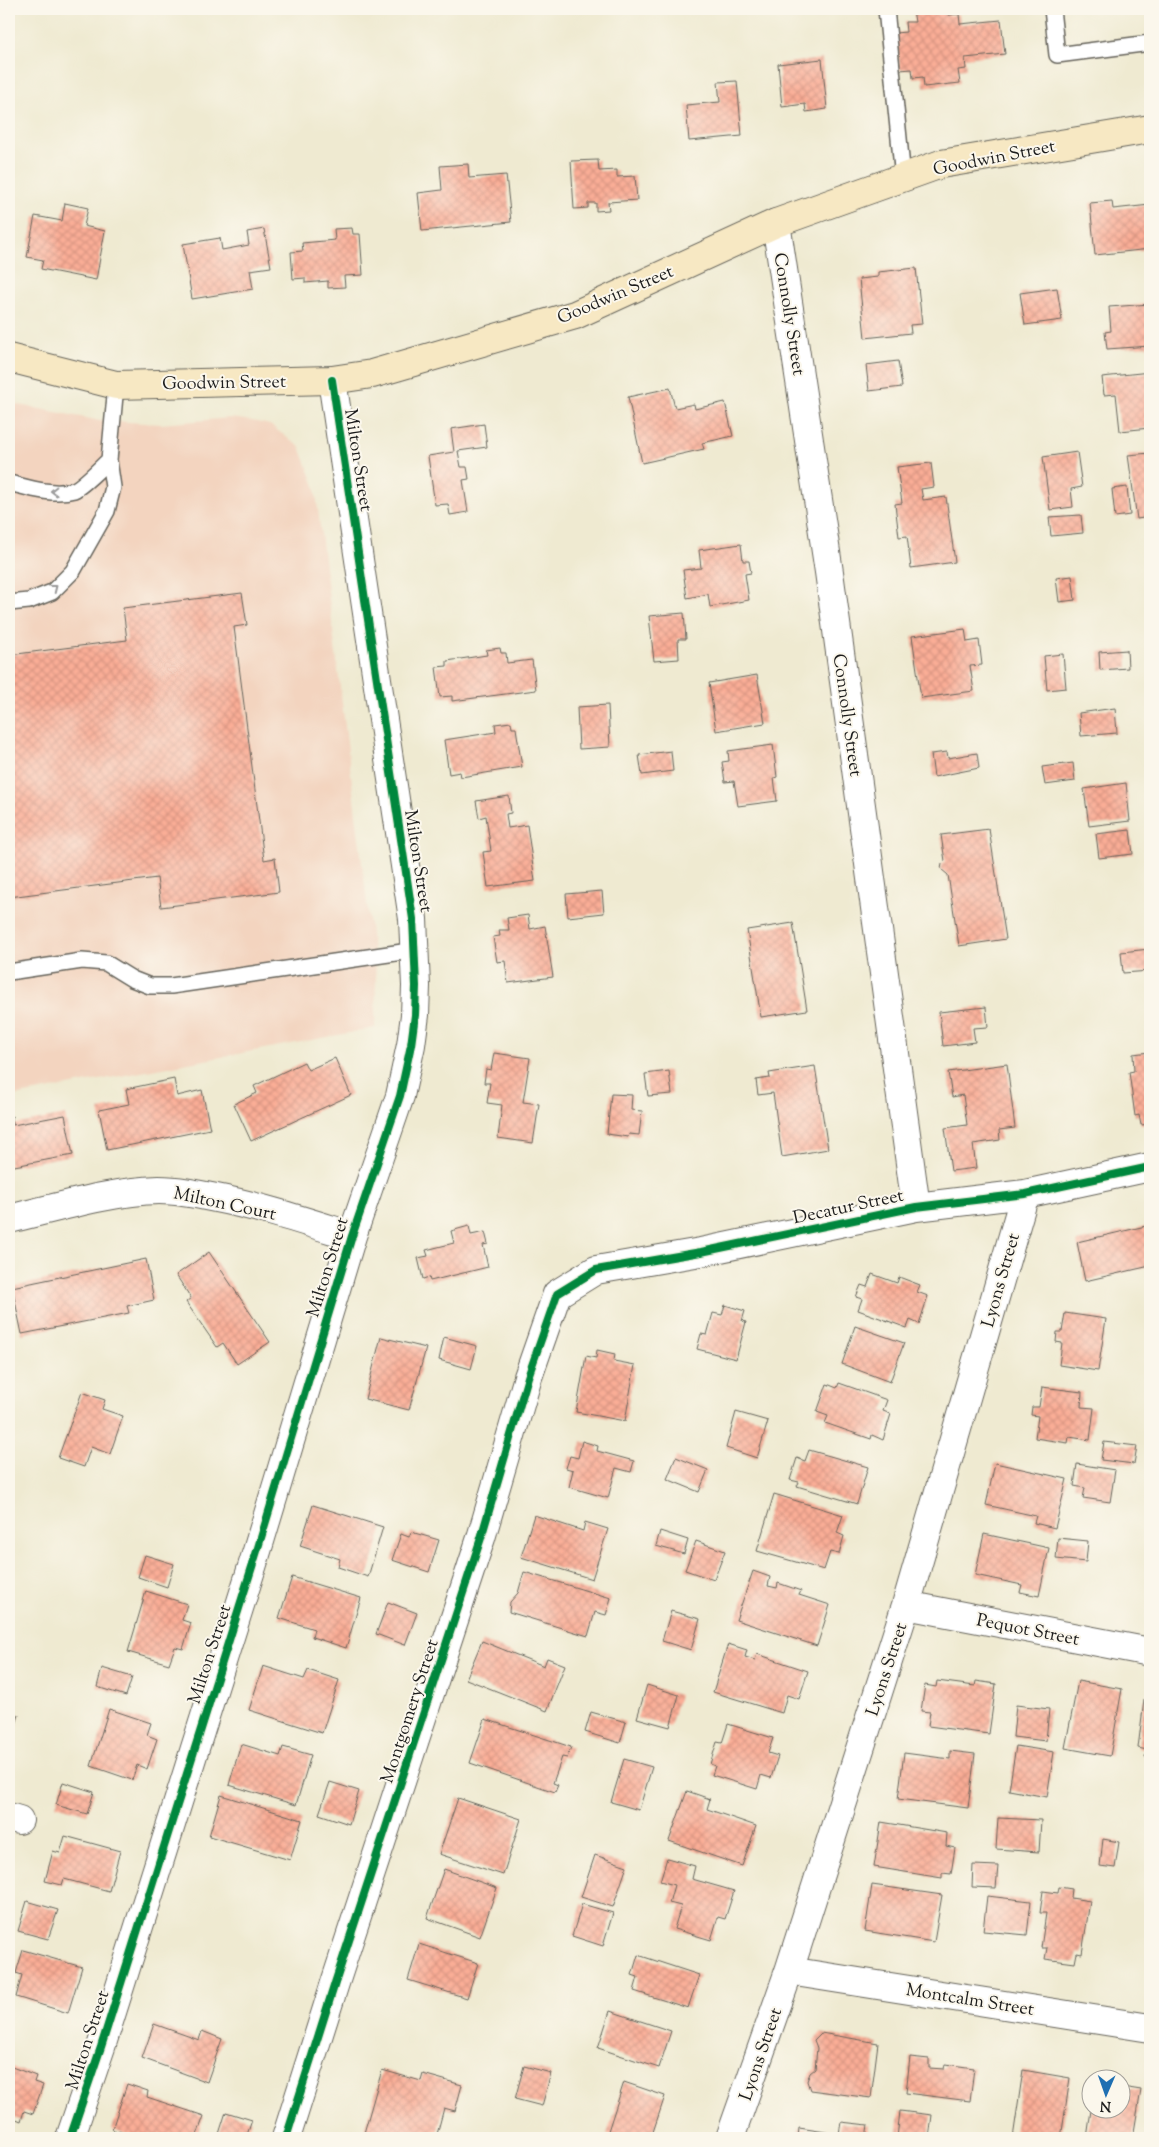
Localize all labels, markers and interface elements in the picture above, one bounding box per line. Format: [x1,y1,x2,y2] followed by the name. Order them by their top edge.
[931,134,1058,184] street label: Goodwin Street
[765,251,811,378] street label: Connolly Street
[554,260,678,332] street label: Goodwin Street
[162,370,286,398] street label: Goodwin Street
[336,407,378,513] street label: Milton Street
[50,486,58,496] one-way arrow
[48,585,58,594] one-way arrow
[825,652,868,778] street label: Connolly Street
[396,808,438,914] street label: Milton Street
[171,1181,278,1228] street label: Milton Court
[791,1184,906,1232] street label: Decatur Street
[301,1214,356,1321] street label: Milton Street
[976,1230,1028,1331] street label: Lyons Street
[183,1601,239,1708] street label: Milton Street
[974,1608,1081,1654] street label: Pequot Street
[861,1620,915,1720] street label: Lyons Street
[375,1636,447,1787] street label: Montgomery Street
[904,1978,1036,2024] street label: Montcalm Street
[61,1987,117,2094] street label: Milton Street
[734,2005,790,2105] street label: Lyons Street
[1082,2070,1132,2120] north arrow
[1100,2095,1112,2115] text: N

